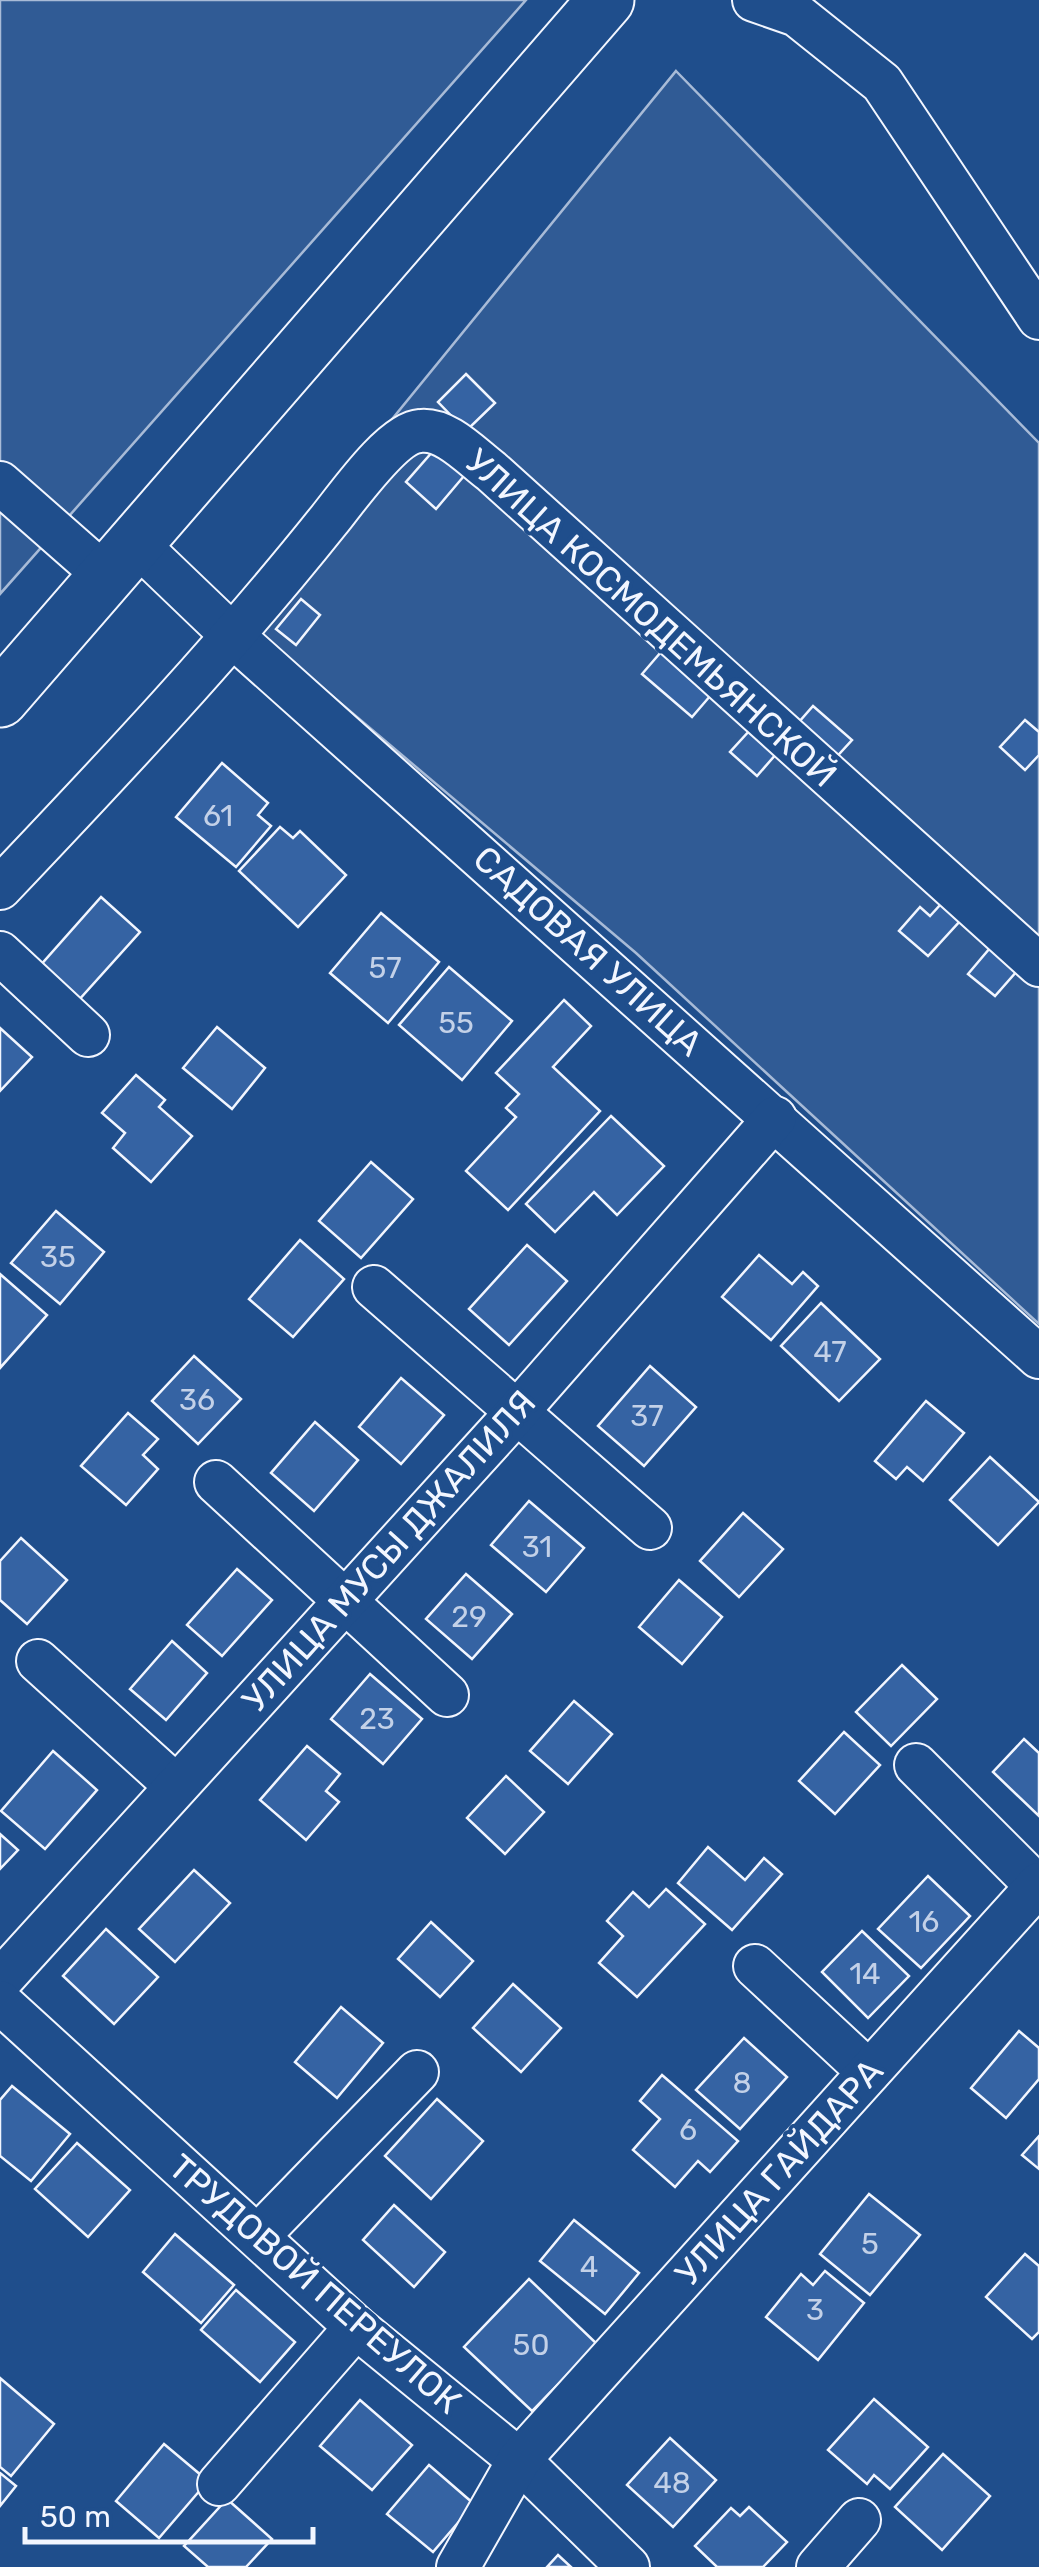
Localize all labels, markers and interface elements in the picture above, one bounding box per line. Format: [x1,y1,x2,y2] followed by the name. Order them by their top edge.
[457,440,845,796] street label: УЛИЦА КОСМОДЕМЬЯНСКОЙ
[203,798,233,834] house number: 61
[465,837,711,1065] street label: САДОВАЯ УЛИЦА
[368,950,402,986] house number: 57
[438,1005,474,1041] house number: 55
[40,1239,76,1275] house number: 35
[813,1334,847,1370] house number: 47
[179,1382,215,1418] house number: 36
[234,1382,544,1720] street label: УЛИЦА МУСЫ ДЖАЛИЛЯ
[630,1398,664,1434] house number: 37
[522,1529,552,1565] house number: 31
[451,1599,487,1635] house number: 29
[359,1701,395,1737] house number: 23
[909,1904,939,1940] house number: 16
[849,1956,881,1992] house number: 14
[666,2050,892,2294] street label: УЛИЦА ГАЙДАРА
[732,2065,752,2101] house number: 8
[679,2112,697,2148] house number: 6
[160,2146,470,2422] street label: ТРУДОВОЙ ПЕРЕУЛОК
[861,2226,879,2262] house number: 5
[580,2249,598,2285] house number: 4
[806,2292,824,2328] house number: 3
[513,2327,549,2363] house number: 50
[653,2465,691,2501] house number: 48
[25,2482,312,2544] scale bar
[40,2499,111,2535] text: 50 m

